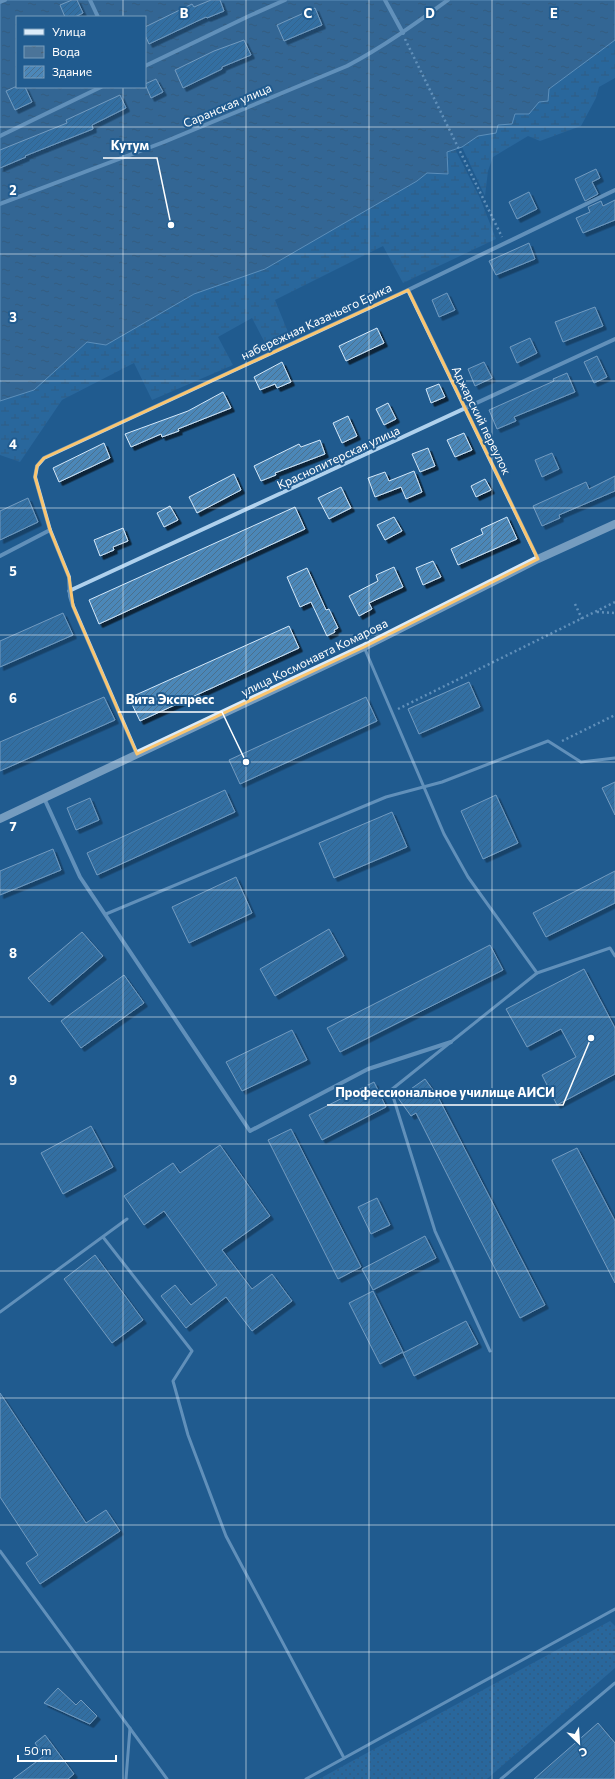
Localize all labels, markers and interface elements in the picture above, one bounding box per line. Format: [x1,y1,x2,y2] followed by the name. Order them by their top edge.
[180,5,189,21] text: B
[304,5,313,21] text: C
[425,5,435,21] text: D
[550,5,558,21] text: E
[16,16,146,88] legend
[52,24,86,38] text: Улица
[52,44,80,58] text: Вода
[52,64,92,78] text: Здание
[181,80,273,130] street label: Саранская улица
[103,133,157,158] callout: Кутум
[111,137,150,153] text: Кутум
[9,182,17,198] text: 2
[238,280,394,362] street label: набережная Казачьего Ерика
[9,309,17,325] text: 3
[450,363,515,477] street label: Аджарский переулок
[274,422,402,492] street label: Краснопитерская улица
[9,436,17,452] text: 4
[9,563,17,579] text: 5
[238,615,390,699] street label: улица Космонавта Комарова
[118,687,222,712] callout: Вита Экспресс
[9,690,17,706] text: 6
[126,691,214,707] text: Вита Экспресс
[9,818,17,834] text: 7
[9,945,17,961] text: 8
[9,1072,17,1088] text: 9
[327,1080,563,1105] callout: Профессиональное училище АИСИ
[335,1084,555,1100] text: Профессиональное училище АИСИ
[559,1723,599,1763] north arrow
[18,1737,116,1763] scale bar
[24,1743,52,1757] text: 50 m
[577,1745,590,1760] text: С

